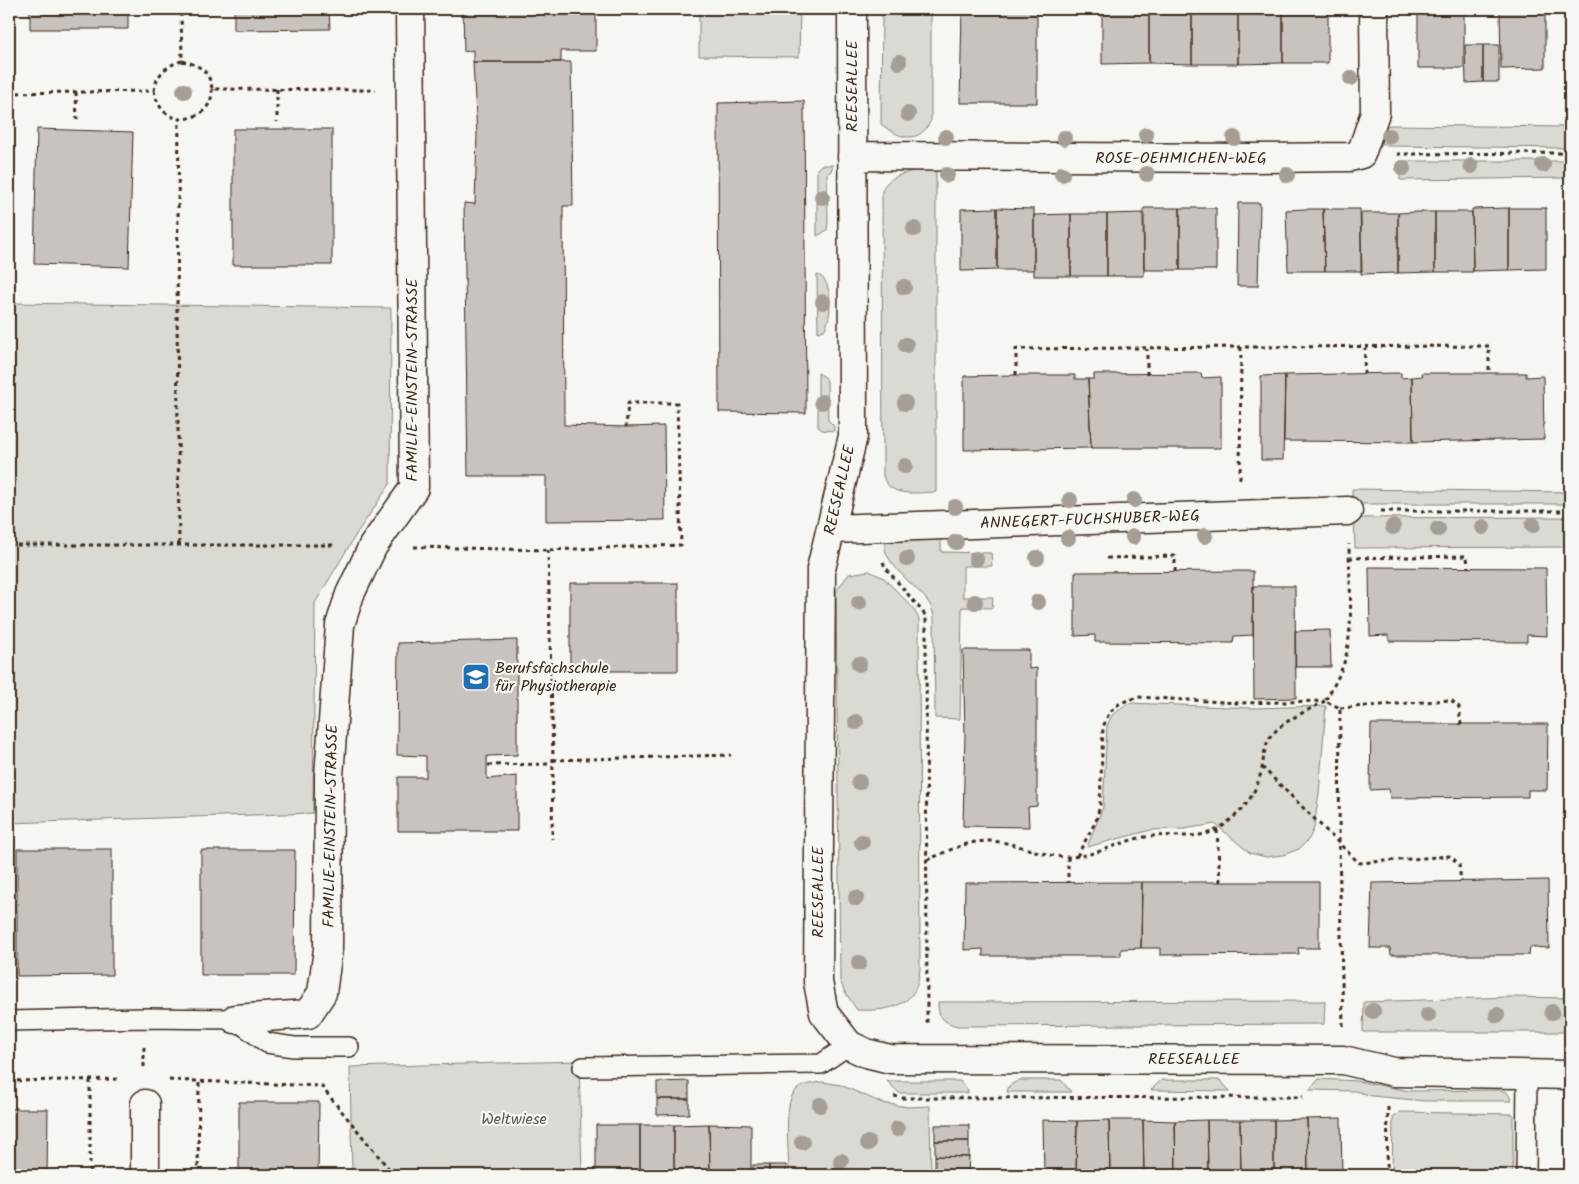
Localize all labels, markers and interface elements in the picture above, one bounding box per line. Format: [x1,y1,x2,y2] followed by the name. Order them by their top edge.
[840,39,865,132] street label: REESEALLEE
[1095,146,1267,171] street label: ROSE-OEHMICHEN-WEG
[400,278,425,482] street label: FAMILIE-EINSTEIN-STRASSE
[817,442,863,538] street label: REESEALLEE
[980,504,1200,536] street label: ANNEGERT-FUCHSHUBER-WEG
[495,656,616,699] place label: Berufsfachschule für Physiotherapie
[461,662,491,692] school or university icon: Berufsfachschule für Physiotherapie
[317,724,345,928] street label: FAMILIE-EINSTEIN-STRASSE
[806,845,831,938] street label: REESEALLEE
[1148,1047,1241,1072] street label: REESEALLEE
[481,1107,547,1132] park label: Weltwiese

